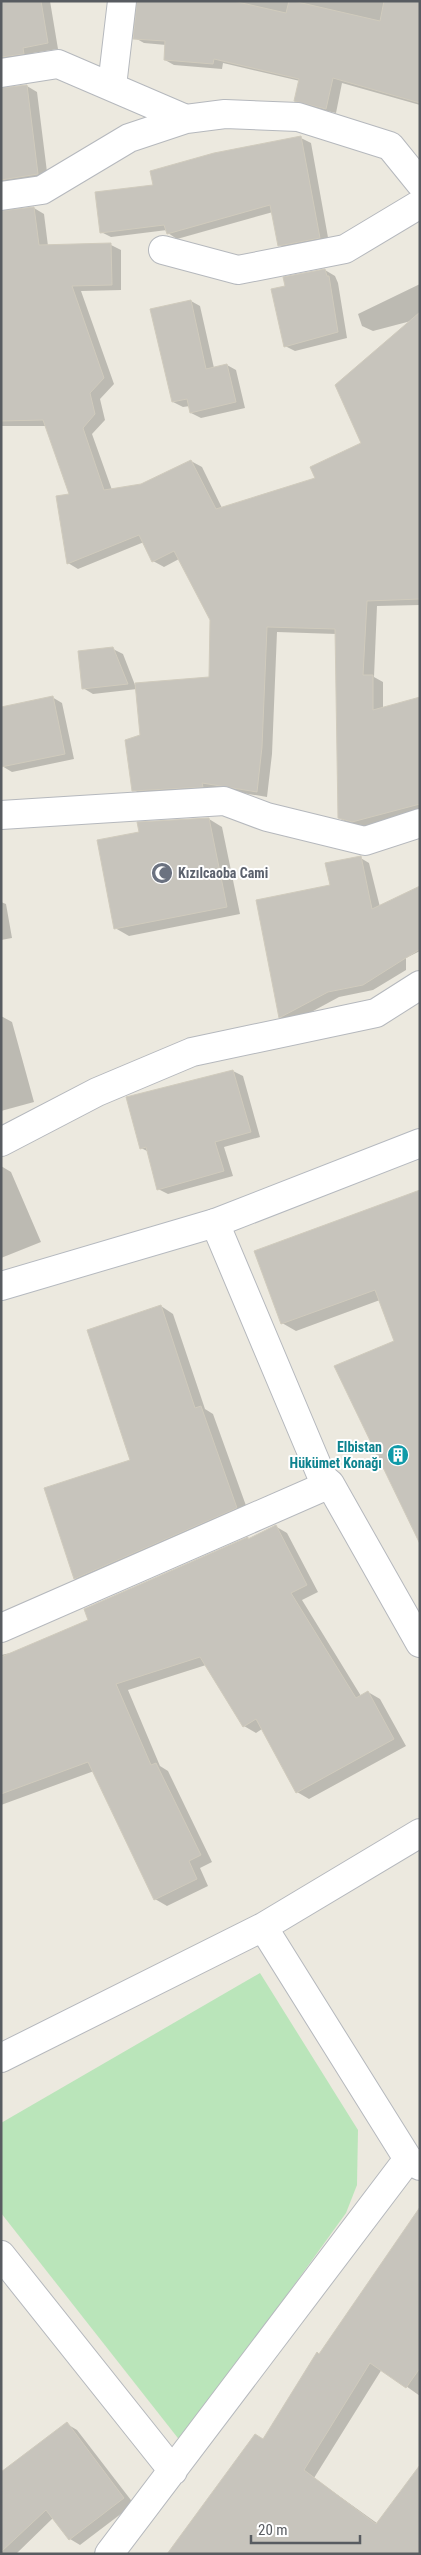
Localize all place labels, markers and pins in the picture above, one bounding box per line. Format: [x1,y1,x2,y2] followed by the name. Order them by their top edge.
[150,861,174,885] mosque icon: Kızılcaoba Cami
[178,865,268,881] place label: Kızılcaoba Cami
[290,1439,382,1471] place label: Elbistan Hükümet Konağı
[386,1443,410,1467] building icon: Elbistan Hükümet Konağı

